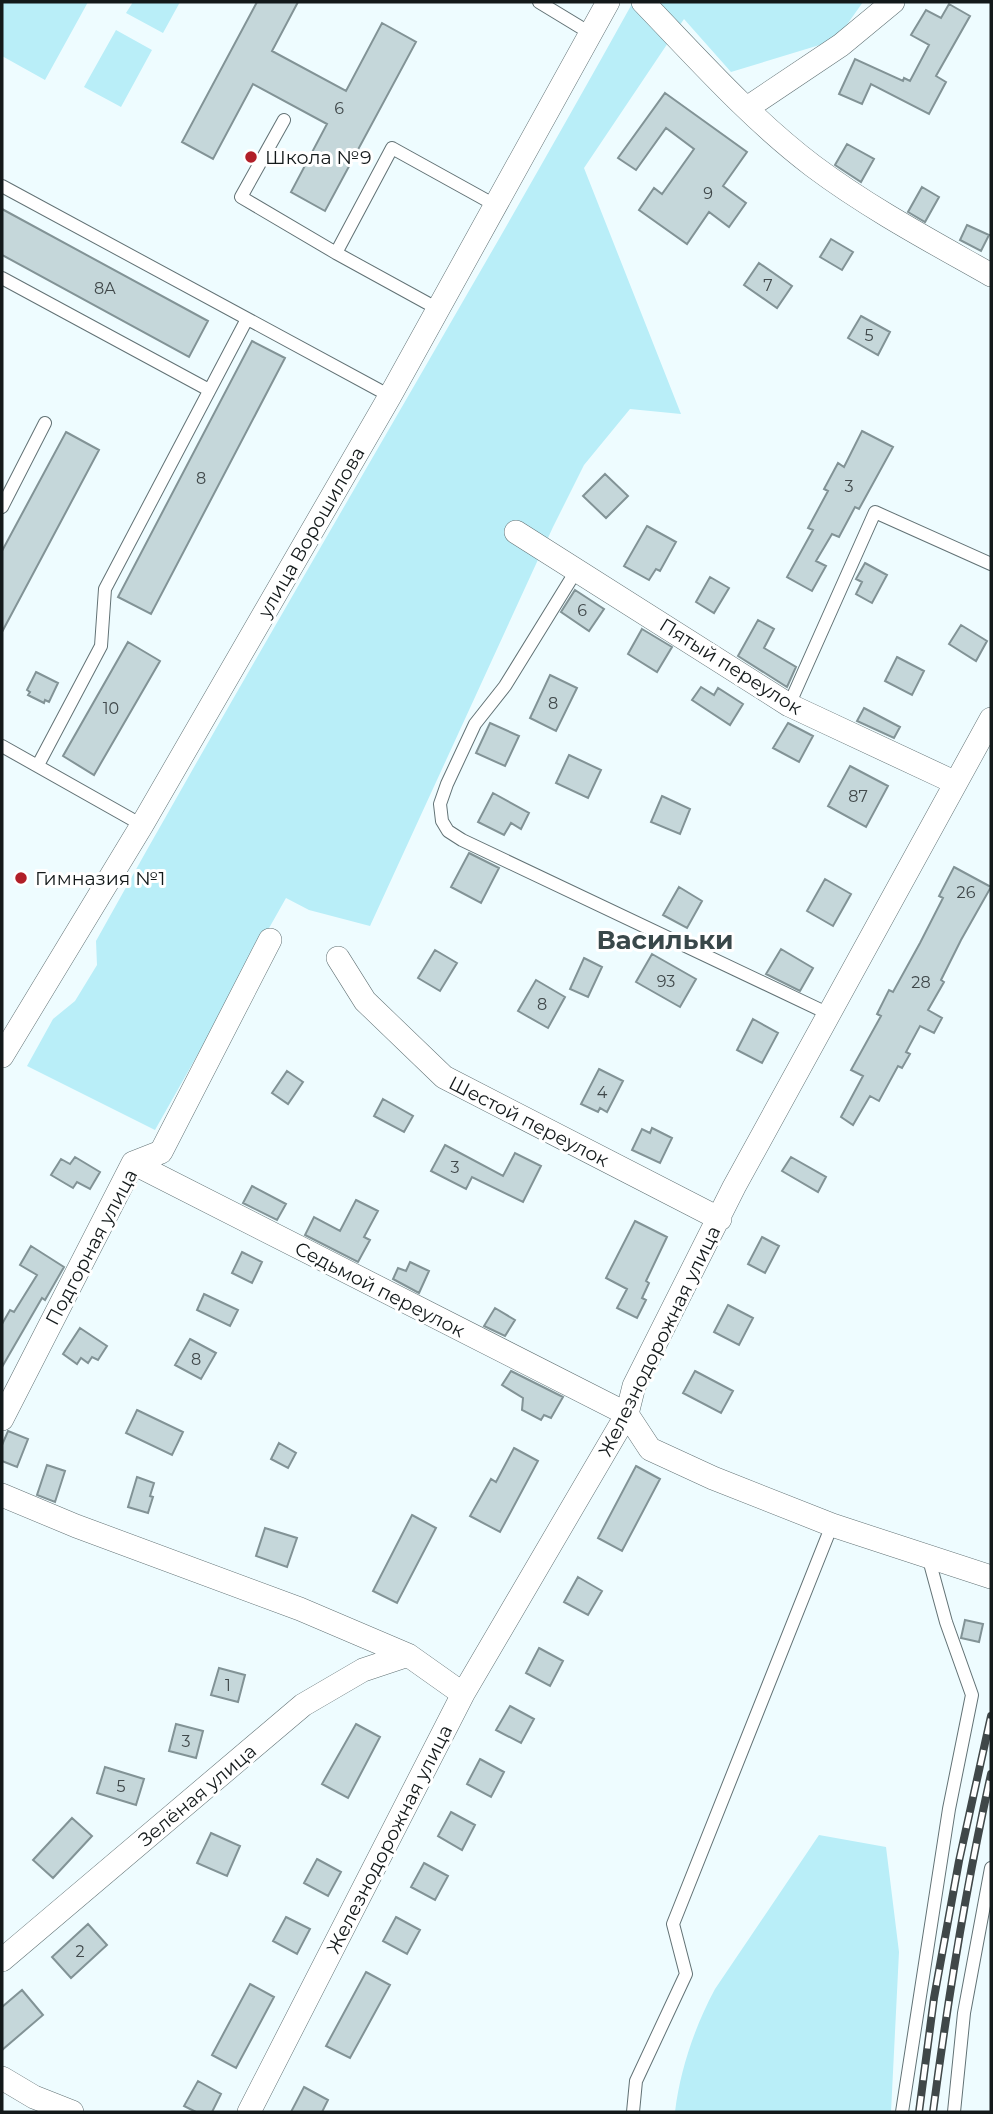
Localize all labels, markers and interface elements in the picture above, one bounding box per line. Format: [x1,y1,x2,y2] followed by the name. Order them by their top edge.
[334,99,344,118] house number: 6
[265,146,372,169] place label: Школа №9
[243,149,259,165] marker: Школа №9
[703,184,713,203] house number: 9
[763,276,773,295] house number: 7
[94,279,116,298] house number: 8А
[864,326,874,345] house number: 5
[253,443,370,623] street label: улица Ворошилова
[196,469,206,488] house number: 8
[844,477,854,496] house number: 3
[577,601,587,620] house number: 6
[655,613,806,720] street label: Пятый переулок
[548,694,558,713] house number: 8
[103,699,119,718] house number: 10
[848,787,868,806] house number: 87
[35,867,165,890] place label: Гимназия №1
[13,870,29,886] marker: Гимназия №1
[957,883,976,902] house number: 26
[596,924,734,956] district label: Васильки
[657,972,675,991] house number: 93
[911,973,931,992] house number: 28
[537,995,547,1014] house number: 8
[445,1071,612,1172] street label: Шестой переулок
[597,1083,608,1102] house number: 4
[450,1158,460,1177] house number: 3
[41,1165,142,1329] street label: Подгорная улица
[594,1222,725,1460] street label: Железнодорожная улица
[291,1237,468,1342] street label: Седьмой переулок
[191,1350,201,1369] house number: 8
[225,1676,231,1695] house number: 1
[322,1721,457,1957] street label: Железнодорожная улица
[181,1732,191,1751] house number: 3
[134,1739,261,1851] street label: Зелёная улица
[116,1777,126,1796] house number: 5
[75,1942,85,1961] house number: 2

